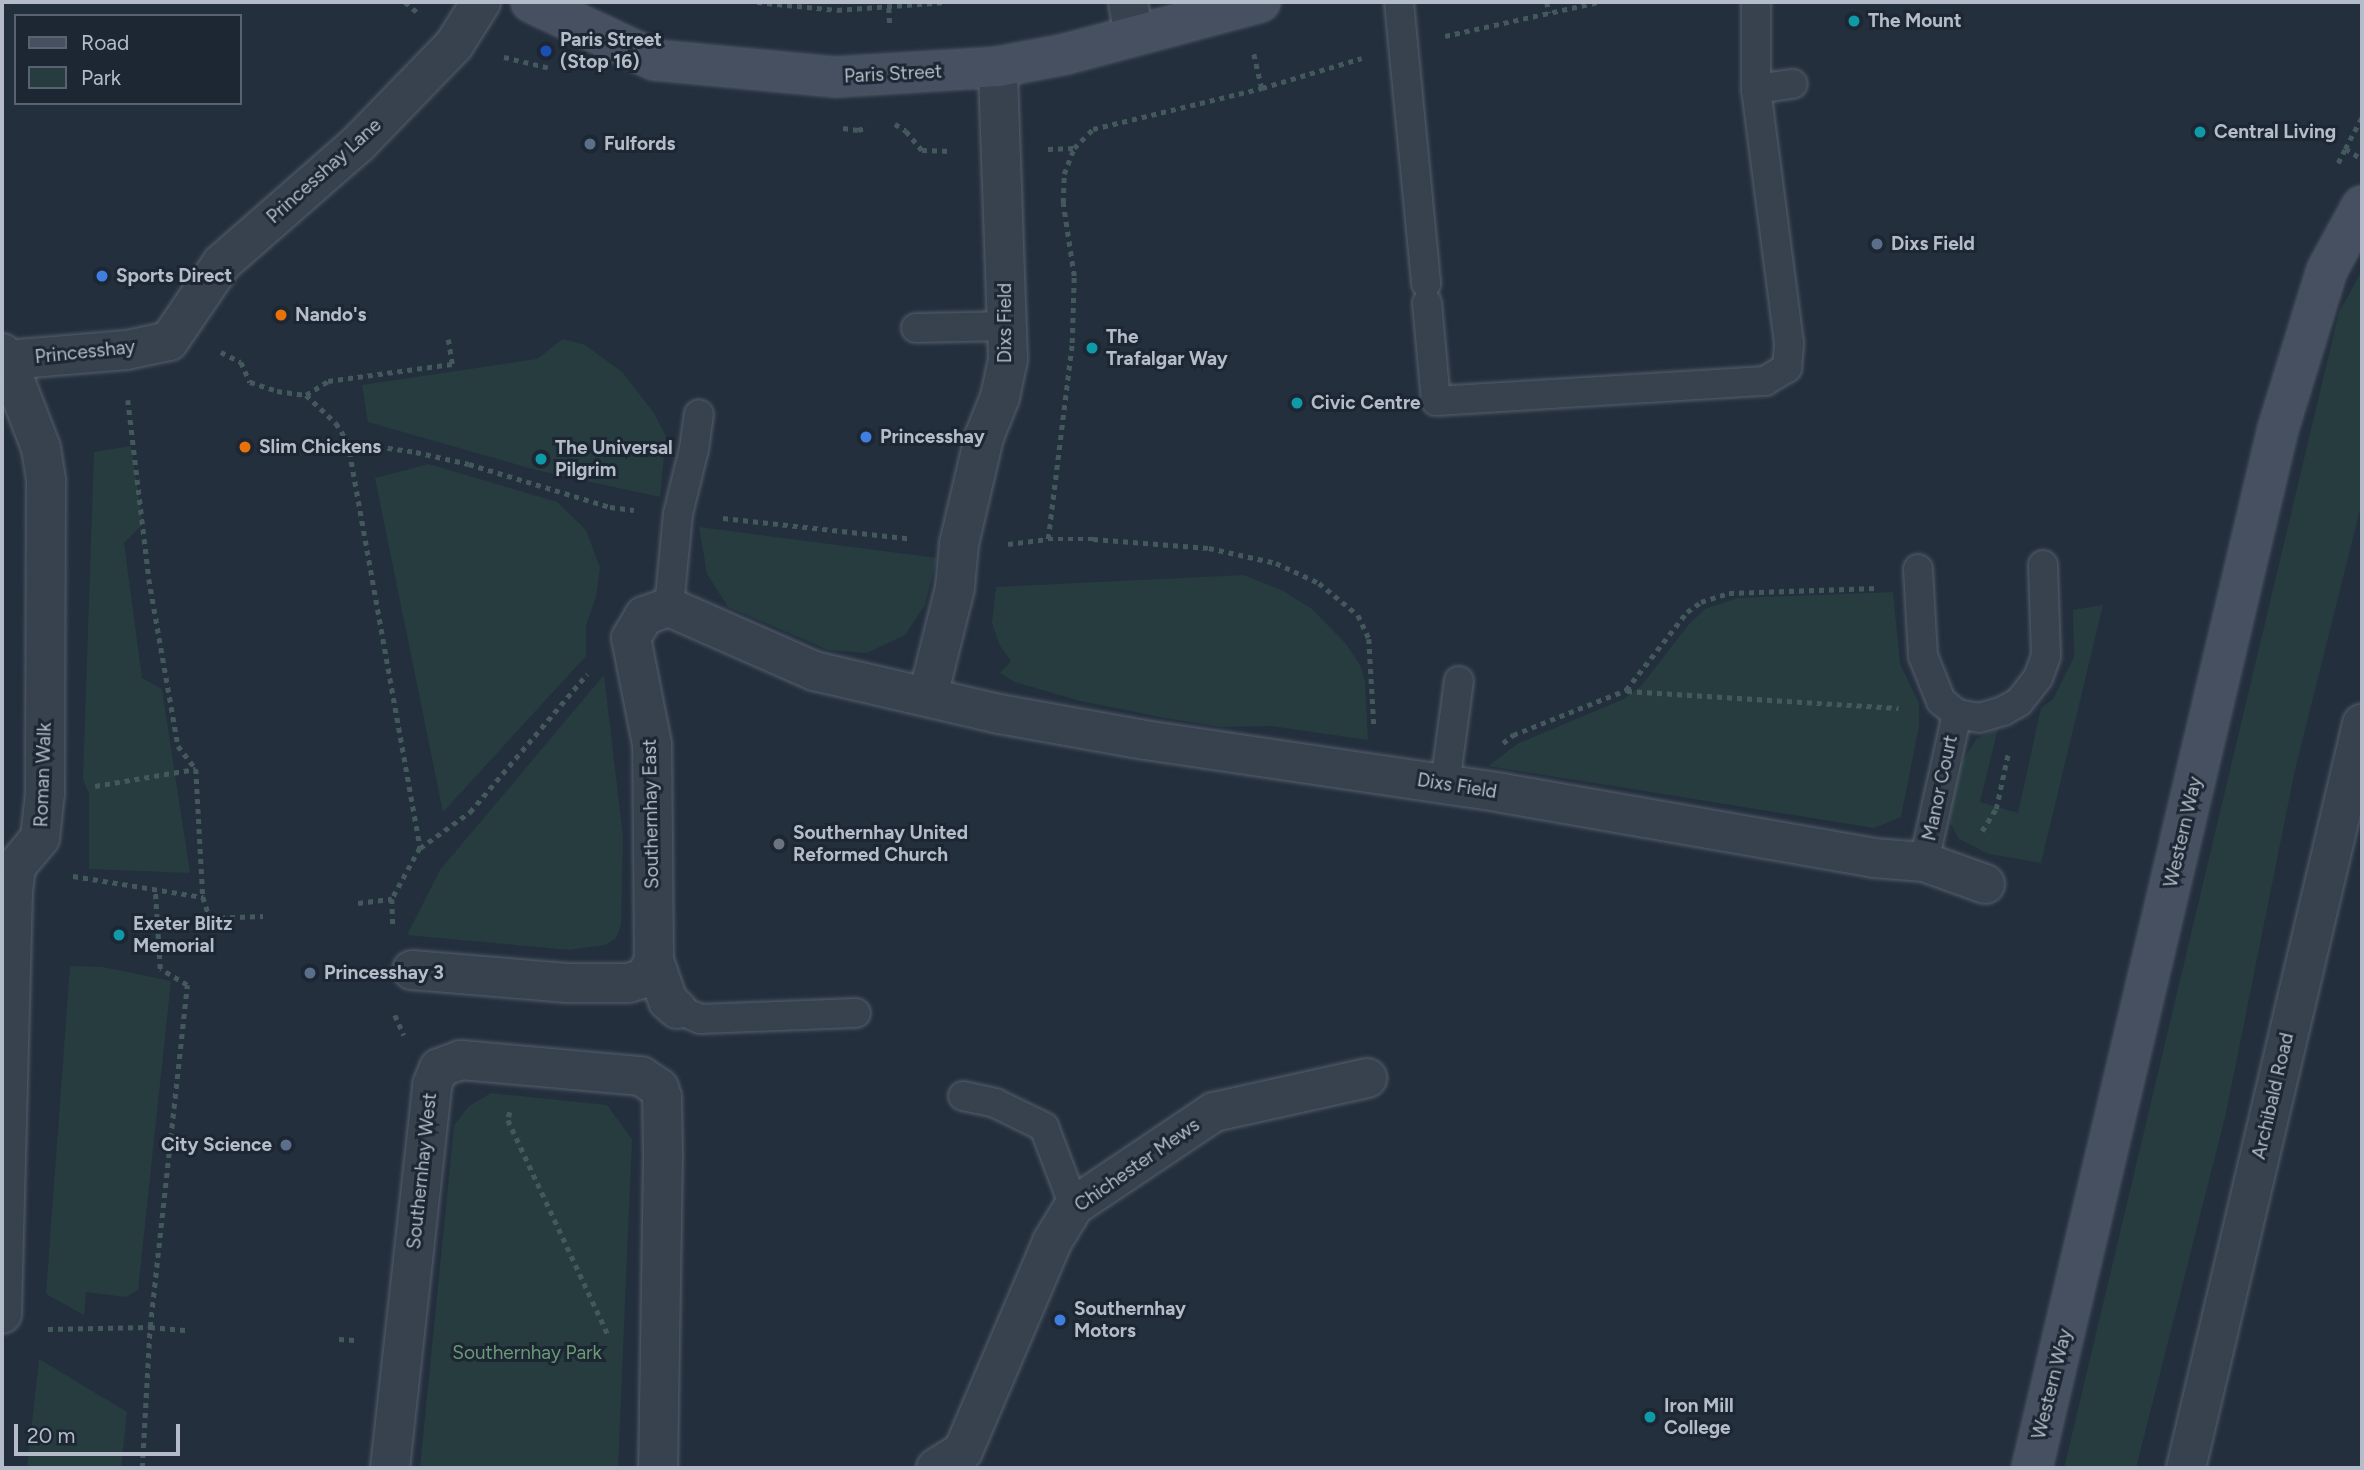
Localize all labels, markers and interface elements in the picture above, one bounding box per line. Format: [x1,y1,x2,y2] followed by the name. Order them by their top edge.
[1868,10,1962,32] place label: The Mount
[1846,13,1862,29] marker: The Mount
[14,14,242,105] legend
[560,29,662,73] place label: Paris Street (Stop 16)
[81,30,129,55] text: Road
[538,43,554,59] marker: Paris Street (Stop 16)
[843,60,943,88] street label: Paris Street
[81,65,121,90] text: Park
[262,114,386,228] street label: Princesshay Lane
[2214,121,2336,143] place label: Central Living
[2192,124,2208,140] marker: Central Living
[604,133,675,155] place label: Fulfords
[582,136,598,152] marker: Fulfords
[1891,233,1975,255] place label: Dixs Field
[1869,236,1885,252] marker: Dixs Field
[116,265,232,287] place label: Sports Direct
[94,268,110,284] marker: Sports Direct
[994,283,1016,363] street label: Dixs Field
[295,304,366,326] place label: Nando's
[273,307,289,323] marker: Nando's
[1106,326,1228,370] place label: The Trafalgar Way
[34,335,136,369] street label: Princesshay
[1084,340,1100,356] marker: The Trafalgar Way
[1311,392,1421,414] place label: Civic Centre
[1289,395,1305,411] marker: Civic Centre
[880,426,985,448] place label: Princesshay
[858,429,874,445] marker: Princesshay
[259,436,381,458] place label: Slim Chickens
[555,437,673,481] place label: The Universal Pilgrim
[237,439,253,455] marker: Slim Chickens
[533,451,549,467] marker: The Universal Pilgrim
[30,722,56,828] street label: Roman Walk
[1918,733,1962,843] street label: Manor Court
[638,739,664,889] street label: Southernhay East
[1415,768,1499,804] street label: Dixs Field
[2159,774,2207,890] street label: Western Way
[793,822,968,866] place label: Southernhay United Reformed Church
[771,836,787,852] marker: Southernhay United Reformed Church
[133,913,232,957] place label: Exeter Blitz Memorial
[111,927,127,943] marker: Exeter Blitz Memorial
[324,962,444,984] place label: Princesshay 3
[302,965,318,981] marker: Princesshay 3
[2247,1031,2299,1161] street label: Archibald Road
[402,1092,442,1250] street label: Southernhay West
[1070,1113,1204,1217] street label: Chichester Mews
[161,1134,272,1156] place label: City Science
[278,1137,294,1153] marker: City Science
[1074,1298,1186,1342] place label: Southernhay Motors
[1052,1312,1068,1328] marker: Southernhay Motors
[2027,1326,2077,1442] street label: Western Way
[452,1342,602,1364] park label: Southernhay Park
[1664,1395,1734,1439] place label: Iron Mill College
[1642,1409,1658,1425] marker: Iron Mill College
[18,1410,184,1454] scale bar
[27,1423,75,1448] text: 20 m

